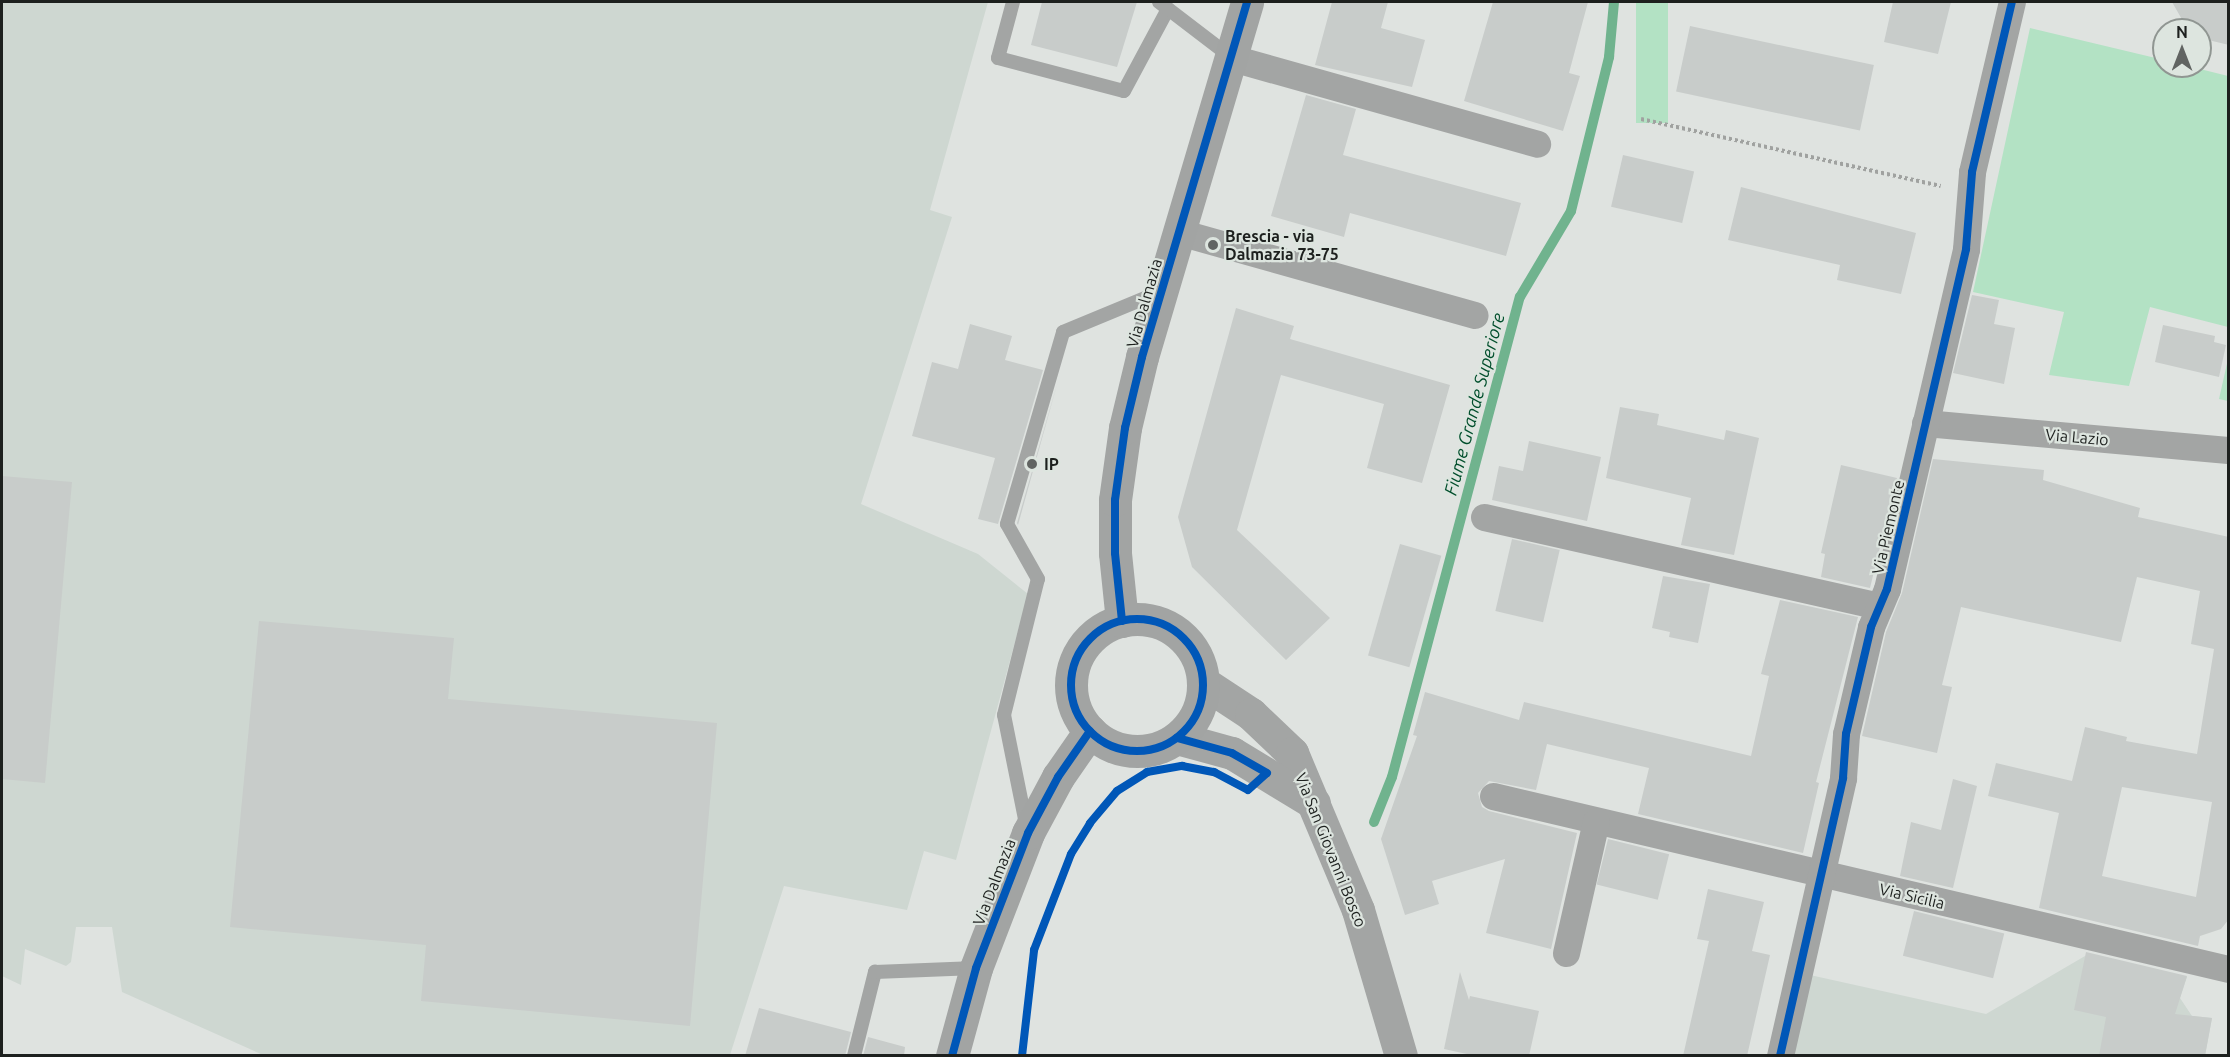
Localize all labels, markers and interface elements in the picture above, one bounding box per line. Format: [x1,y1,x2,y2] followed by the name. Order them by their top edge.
[2152,18,2212,78] north arrow
[2176,23,2188,41] text: N
[1225,226,1339,264] place label: Brescia - via Dalmazia 73-75
[1206,238,1220,252] marker: Brescia - via Dalmazia 73-75
[1122,256,1166,350] street label: Via Dalmazia
[1439,310,1509,498] water label: Fiume Grande Superiore
[2045,425,2109,449] street label: Via Lazio
[1044,454,1059,474] place label: IP
[1025,457,1039,471] marker: IP
[1868,478,1908,576] street label: Via Piemonte
[1291,770,1371,930] street label: Via San Giovanni Bosco
[969,836,1019,928] street label: Via Dalmazia
[1878,879,1946,913] street label: Via Sicilia

